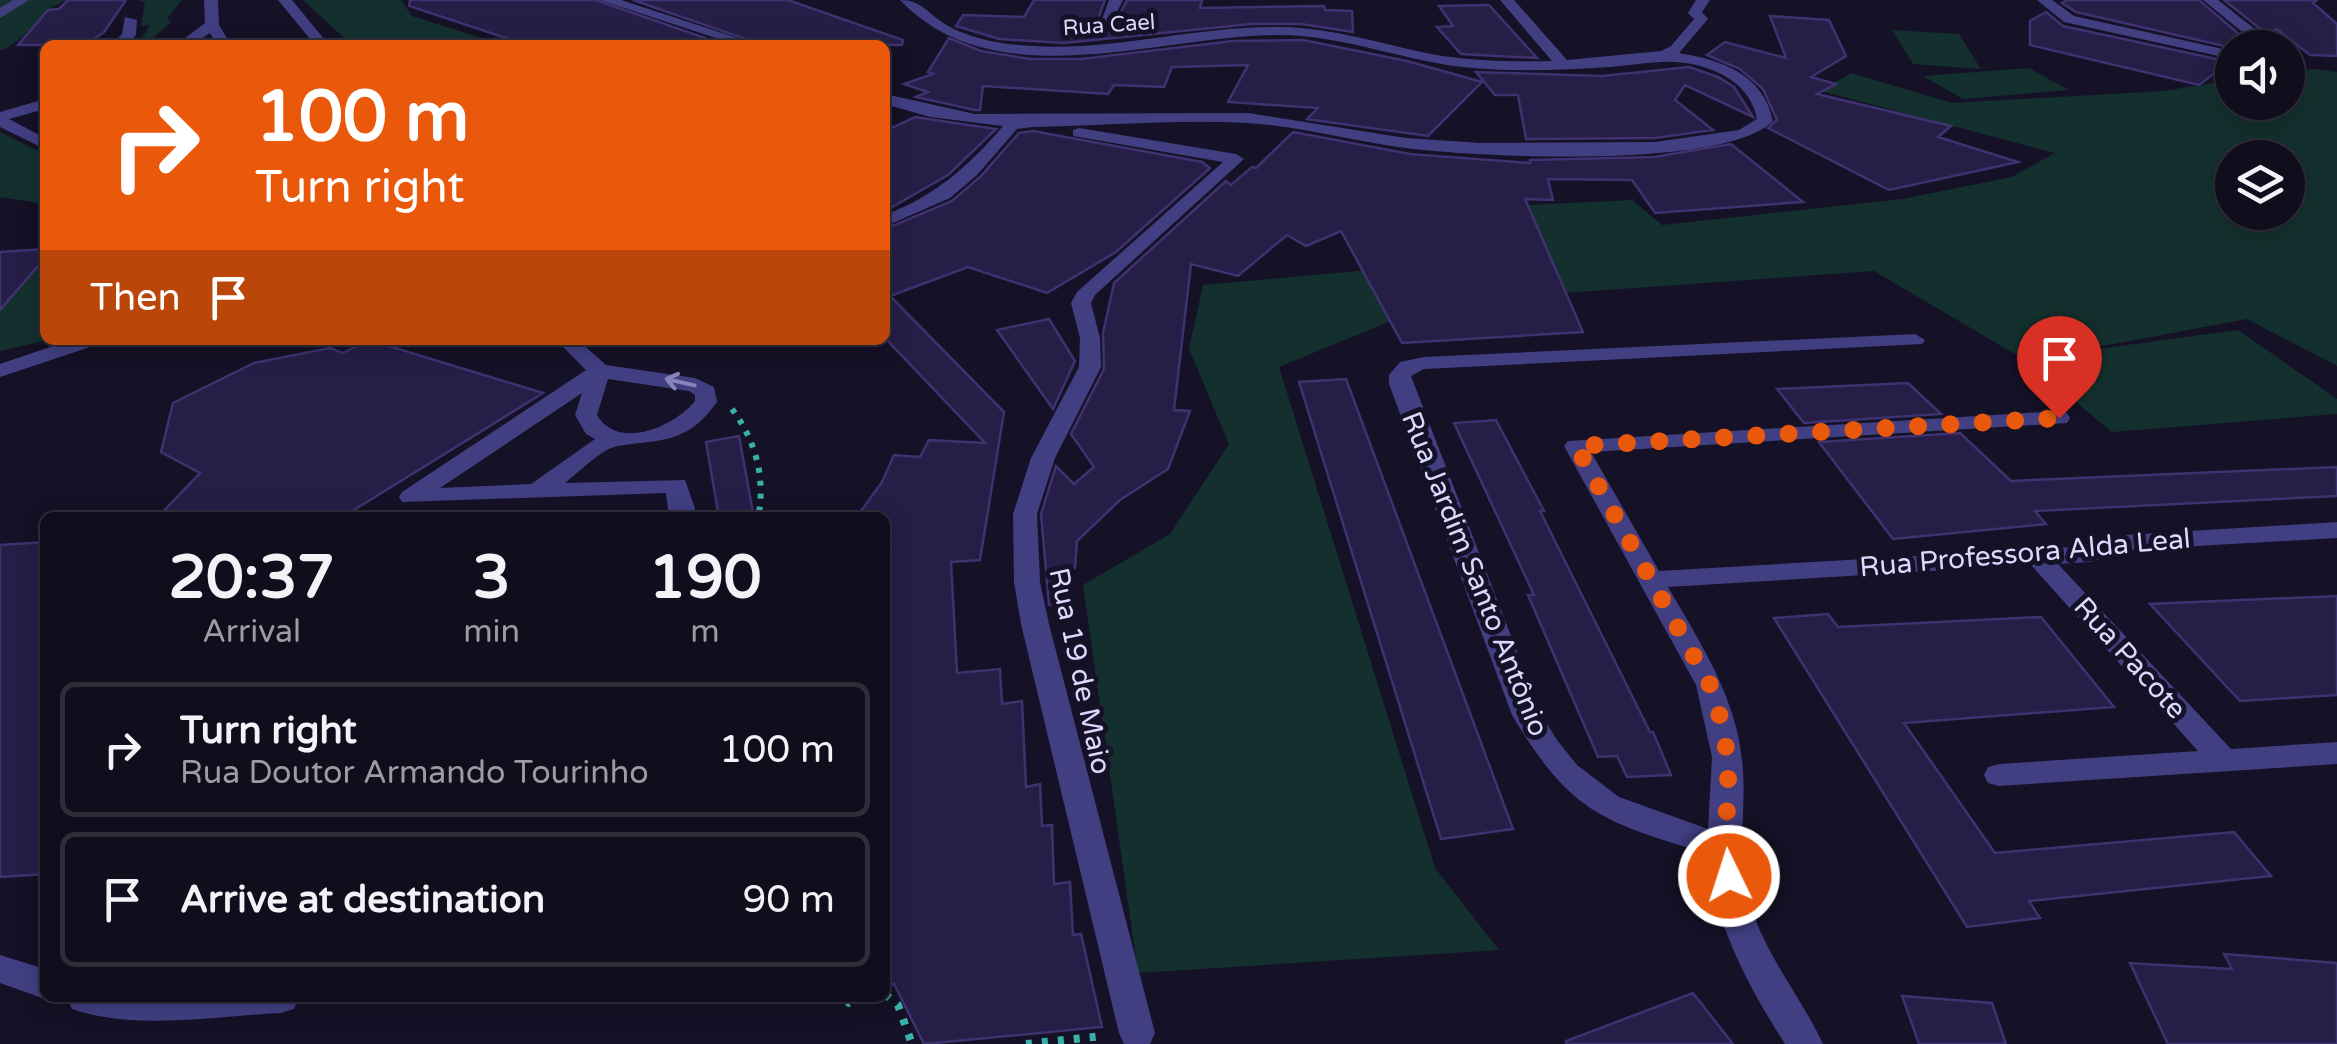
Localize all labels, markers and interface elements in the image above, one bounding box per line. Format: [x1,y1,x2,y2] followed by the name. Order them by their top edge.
[1062,9,1156,41] street label: Rua Cael
[2215,30,2305,230] map controls
[2215,30,2305,120] button: sound
[255,76,469,160] text: 100 m
[90,80,220,210] icon: right
[2215,140,2305,230] button: layers
[255,161,464,215] text: Turn right
[201,270,256,325] icon: arrive
[90,275,181,321] text: Then
[2017,316,2102,419] pin
[2032,331,2087,386] icon: arrive
[665,372,697,390] one-way arrow
[1394,407,1556,741] street label: Rua Jardim Santo Antônio
[1858,522,2192,584] street label: Rua Professora Alda Leal
[168,542,335,614] text: 20:37
[473,542,510,614] text: 3
[648,542,762,614] text: 190
[1042,565,1118,777] street label: Rua 19 de Maio
[2067,590,2193,726] street label: Rua Pacote
[202,613,301,651] text: Arrival
[463,613,520,651] text: min
[690,613,720,651] text: m
[180,708,357,754] text: Turn right
[95,722,150,777] icon: right
[719,727,835,773] text: 100 m
[180,754,649,792] text: Rua Doutor Armando Tourinho
[1677,824,1781,928] position arrow
[95,872,150,927] icon: arrive
[180,877,545,923] text: Arrive at destination
[743,877,835,923] text: 90 m

